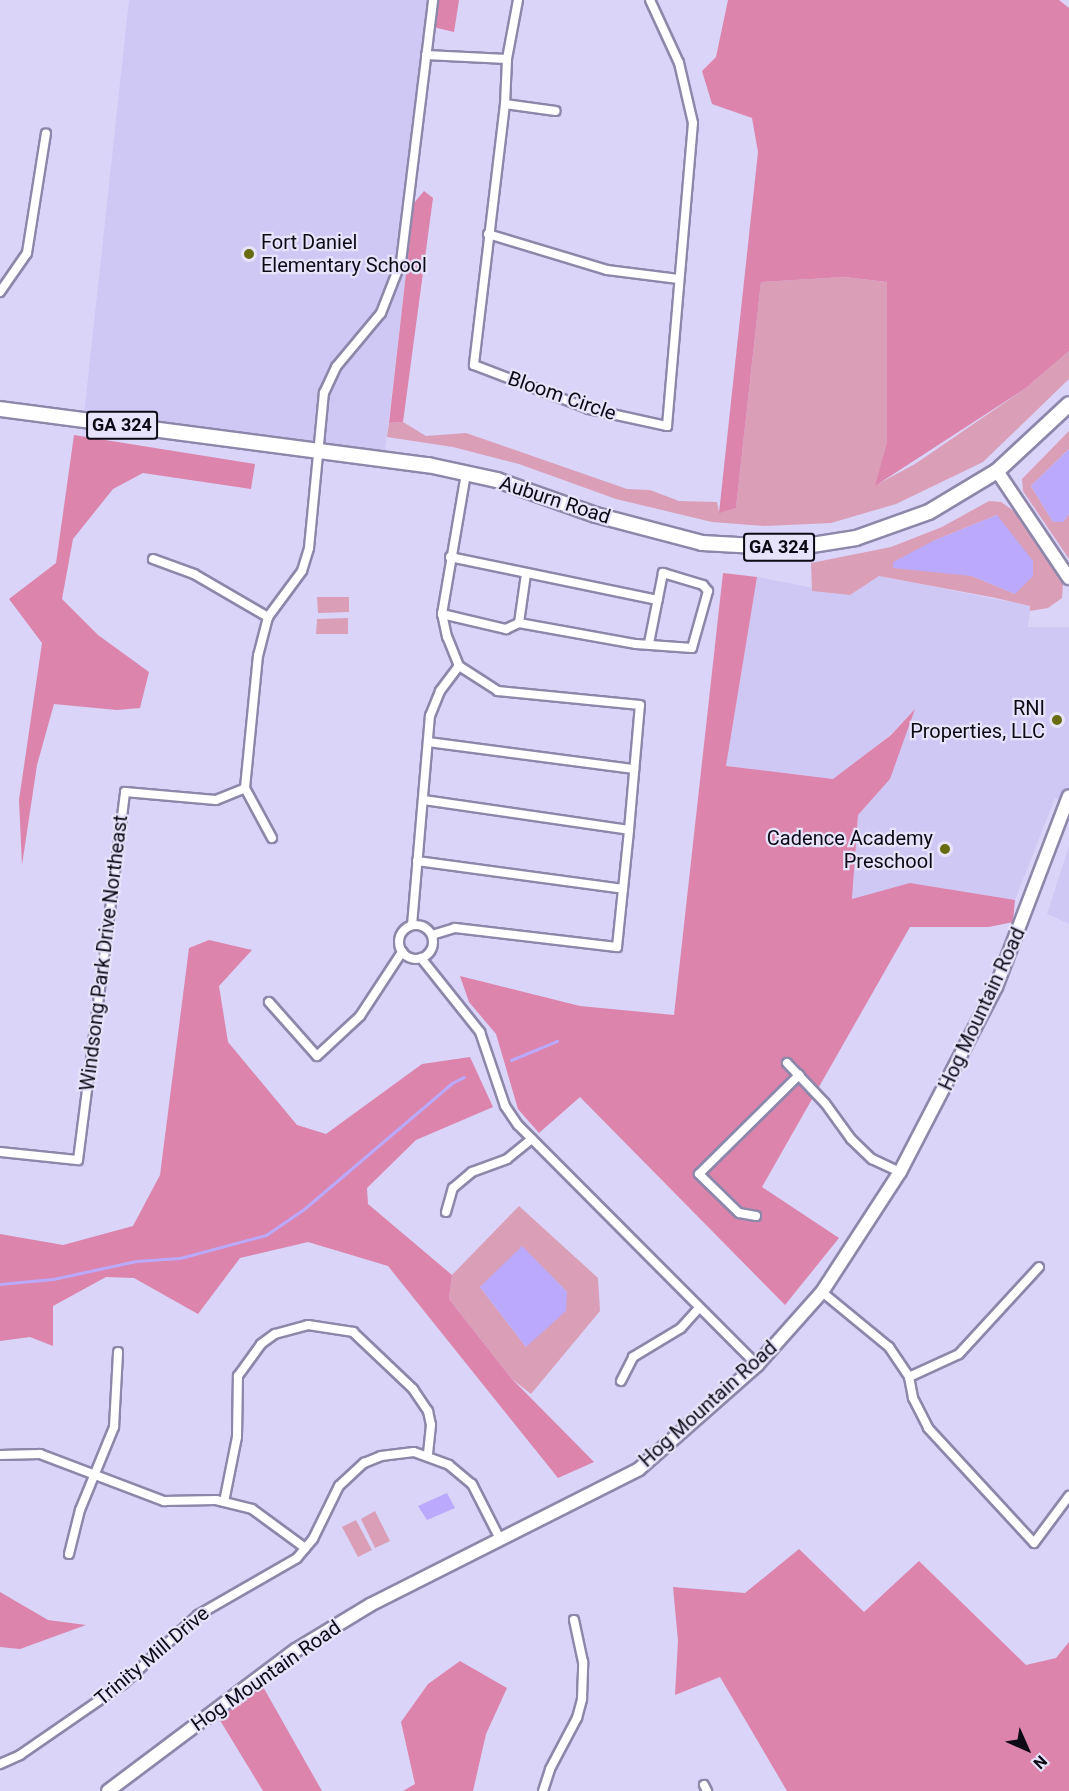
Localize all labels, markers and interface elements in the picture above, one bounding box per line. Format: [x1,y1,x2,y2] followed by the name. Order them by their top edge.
[261,231,427,278] place label: Fort Daniel Elementary School
[242,247,256,261] marker: Fort Daniel Elementary School
[505,366,619,426] street label: Bloom Circle
[86,410,158,440] road number: GA 324
[497,471,613,529] street label: Auburn Road
[743,532,815,562] road number: GA 324
[910,696,1045,743] place label: RNI Properties, LLC
[1050,713,1064,727] marker: RNI Properties, LLC
[75,814,133,1092] street label: Windsong Park Drive Northeast
[767,826,933,873] place label: Cadence Academy Preschool
[938,842,952,856] marker: Cadence Academy Preschool
[934,924,1030,1094] street label: Hog Mountain Road
[634,1336,782,1472] street label: Hog Mountain Road
[90,1601,214,1711] street label: Trinity Mill Drive
[187,1615,345,1737] street label: Hog Mountain Road
[997,1719,1057,1779] north arrow
[1029,1751,1051,1773] text: N

